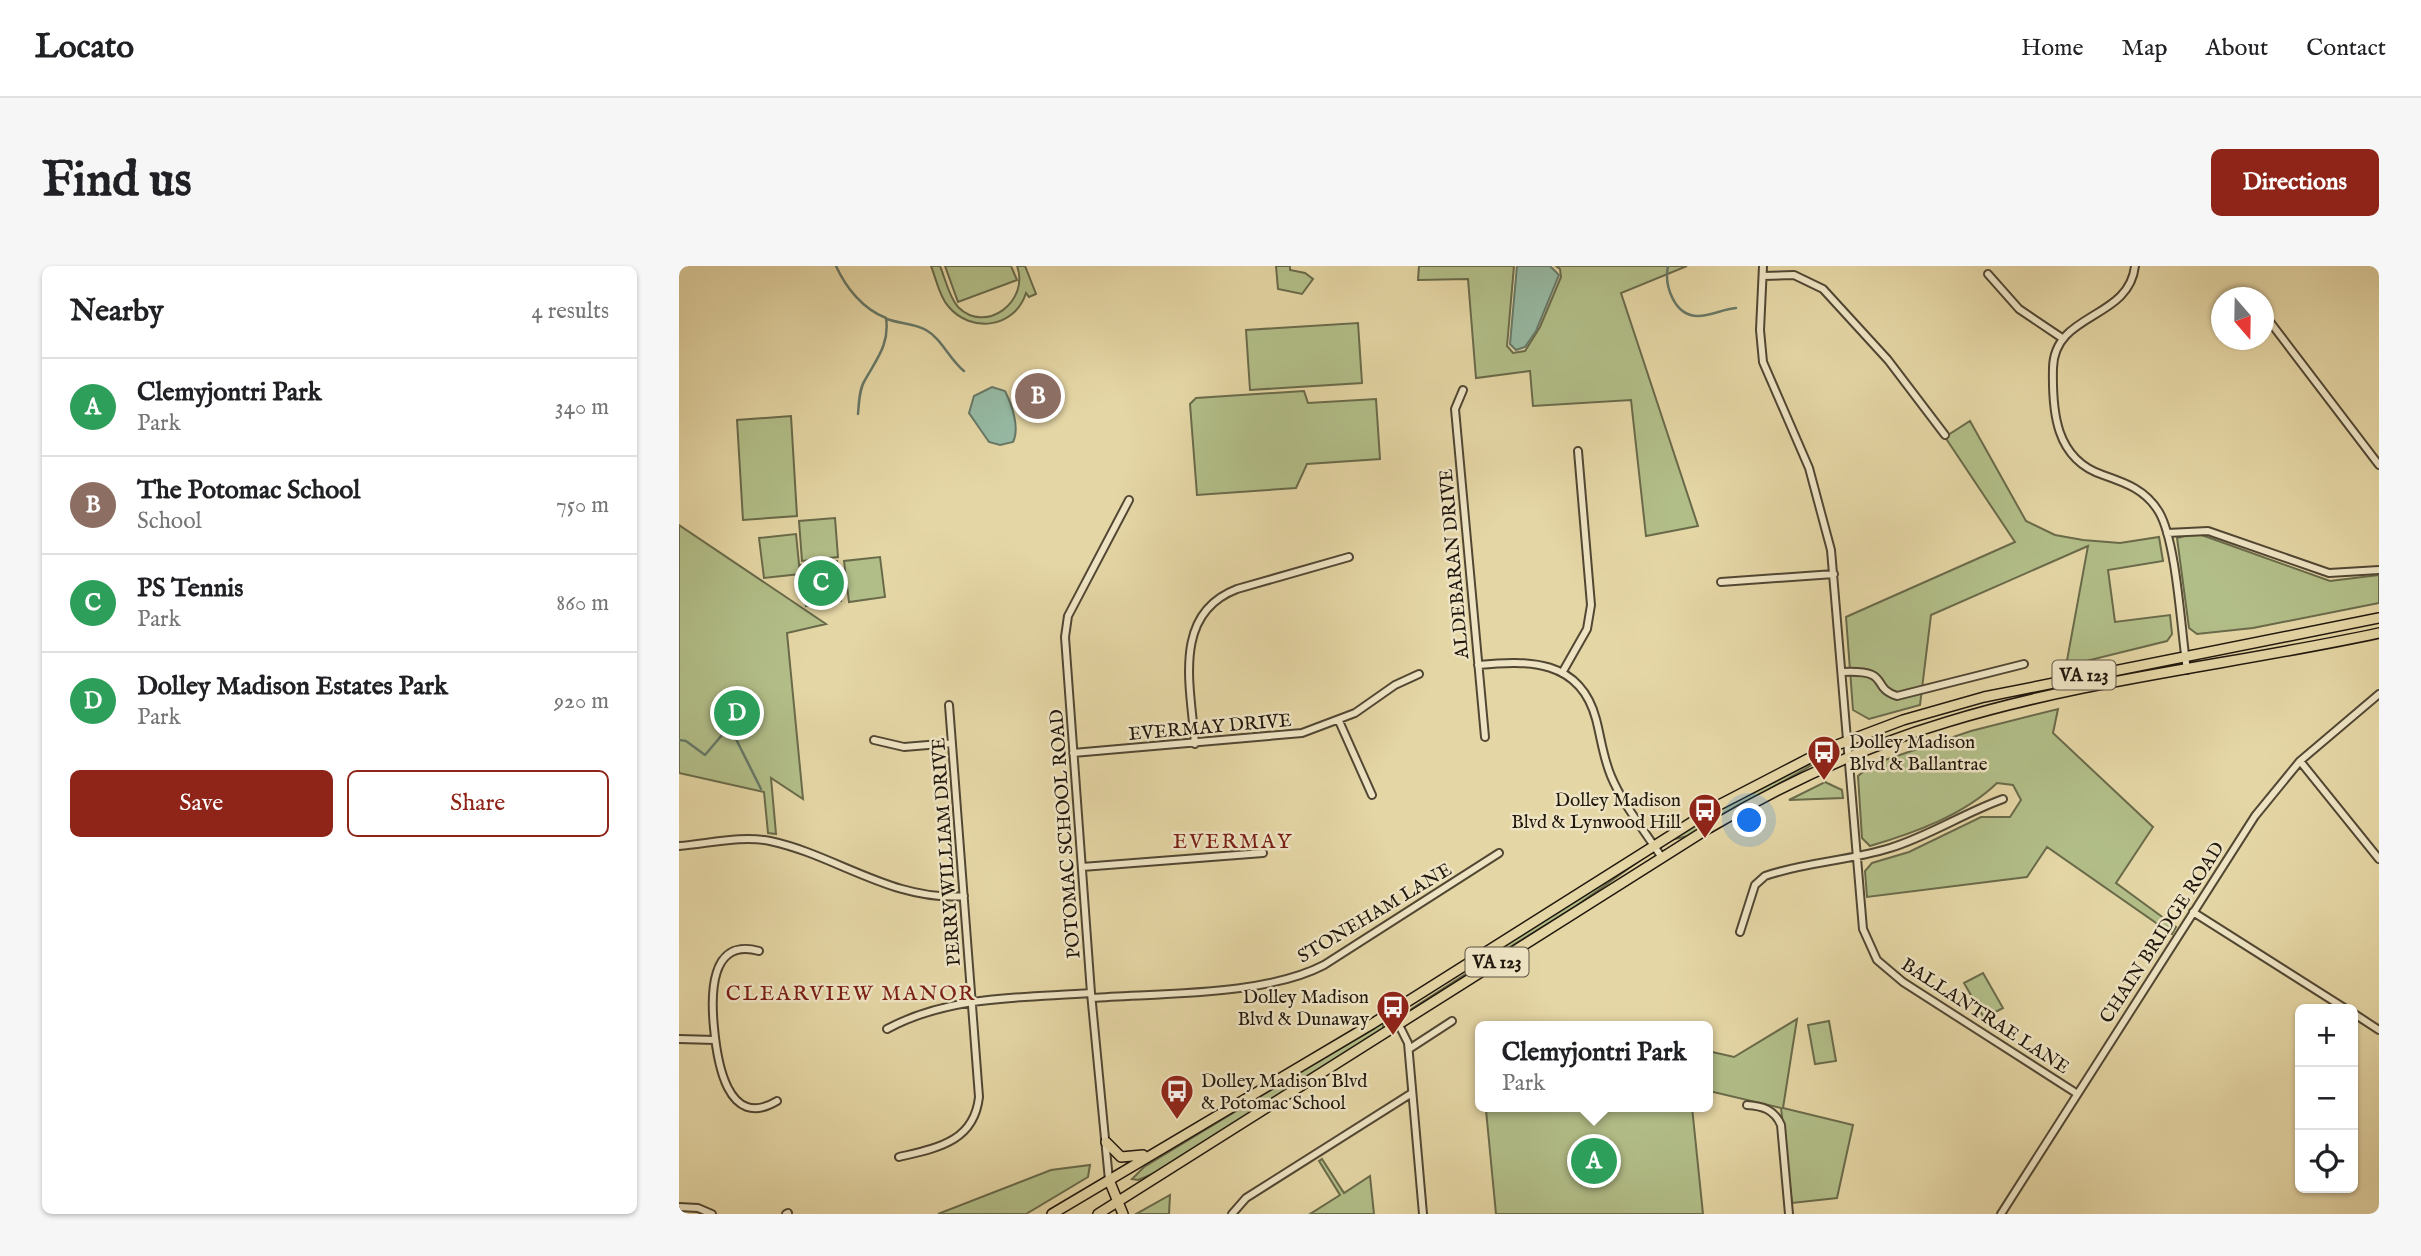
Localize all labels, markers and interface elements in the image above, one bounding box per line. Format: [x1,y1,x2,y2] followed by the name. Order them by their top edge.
[35,27,134,69] text: Locato
[2021,33,2084,64] text: Home
[2122,33,2168,64] text: Map
[2206,33,2268,64] text: About
[2306,33,2386,64] text: Contact
[2211,149,2379,216] button: Directions
[42,151,192,213] text: Find us
[2211,287,2274,350] north arrow
[70,293,163,331] text: Nearby
[531,297,609,326] text: 4 results
[1015,370,1061,422] pin: B
[137,376,322,409] text: Clemyjontri Park
[85,393,101,422] text: A
[555,393,609,422] text: 340 m
[137,409,181,438] text: Park
[1435,468,1475,661] street label: ALDEBARAN DRIVE
[137,474,360,507] text: The Potomac School
[85,491,101,520] text: B
[556,491,609,520] text: 750 m
[137,507,202,536] text: School
[798,557,844,609] pin: C
[137,572,243,605] text: PS Tennis
[85,589,101,618] text: C
[556,589,609,618] text: 860 m
[137,605,181,634] text: Park
[2053,660,2115,690] road number: VA 123
[137,670,448,703] text: Dolley Madison Estates Park
[84,687,102,716] text: D
[554,687,609,716] text: 920 m
[714,687,760,739] pin: D
[137,703,181,732] text: Park
[1045,708,1087,959] street label: POTOMAC SCHOOL ROAD
[1128,709,1293,747] street label: EVERMAY DRIVE
[1849,731,1988,777] place label: Dolley Madison Blvd & Ballantrae
[1805,733,1843,782] bus stop icon: Dolley Madison Blvd & Ballantrae
[927,737,967,967] street label: PERRY WILLIAM DRIVE
[70,770,333,837] button: Save
[347,770,609,837] button: Share
[1511,789,1682,835] place label: Dolley Madison Blvd & Lynwood Hill
[1686,791,1724,840] bus stop icon: Dolley Madison Blvd & Lynwood Hill
[1732,803,1766,837] your location
[1173,829,1293,856] district label: EVERMAY
[2095,838,2230,1028] street label: CHAIN BRIDGE ROAD
[1294,858,1457,969] street label: STONEHAM LANE
[1465,948,1529,976] road number: VA 123
[1896,953,2074,1080] street label: BALLANTRAE LANE
[726,981,976,1008] district label: CLEARVIEW MANOR
[1237,986,1370,1032] place label: Dolley Madison Blvd & Dunaway
[1374,988,1412,1037] bus stop icon: Dolley Madison Blvd & Dunaway
[2295,1004,2358,1193] map controls
[2295,1004,2358,1067] button: +
[1475,1021,1713,1112] popup
[1502,1036,1686,1069] text: Clemyjontri Park
[2295,1067,2358,1130] button: −
[1502,1069,1545,1098] text: Park
[1201,1070,1368,1116] place label: Dolley Madison Blvd & Potomac School
[1158,1072,1196,1121] bus stop icon: Dolley Madison Blvd & Potomac School
[2295,1130,2358,1193] button: locate
[1571,1135,1617,1187] pin: A

